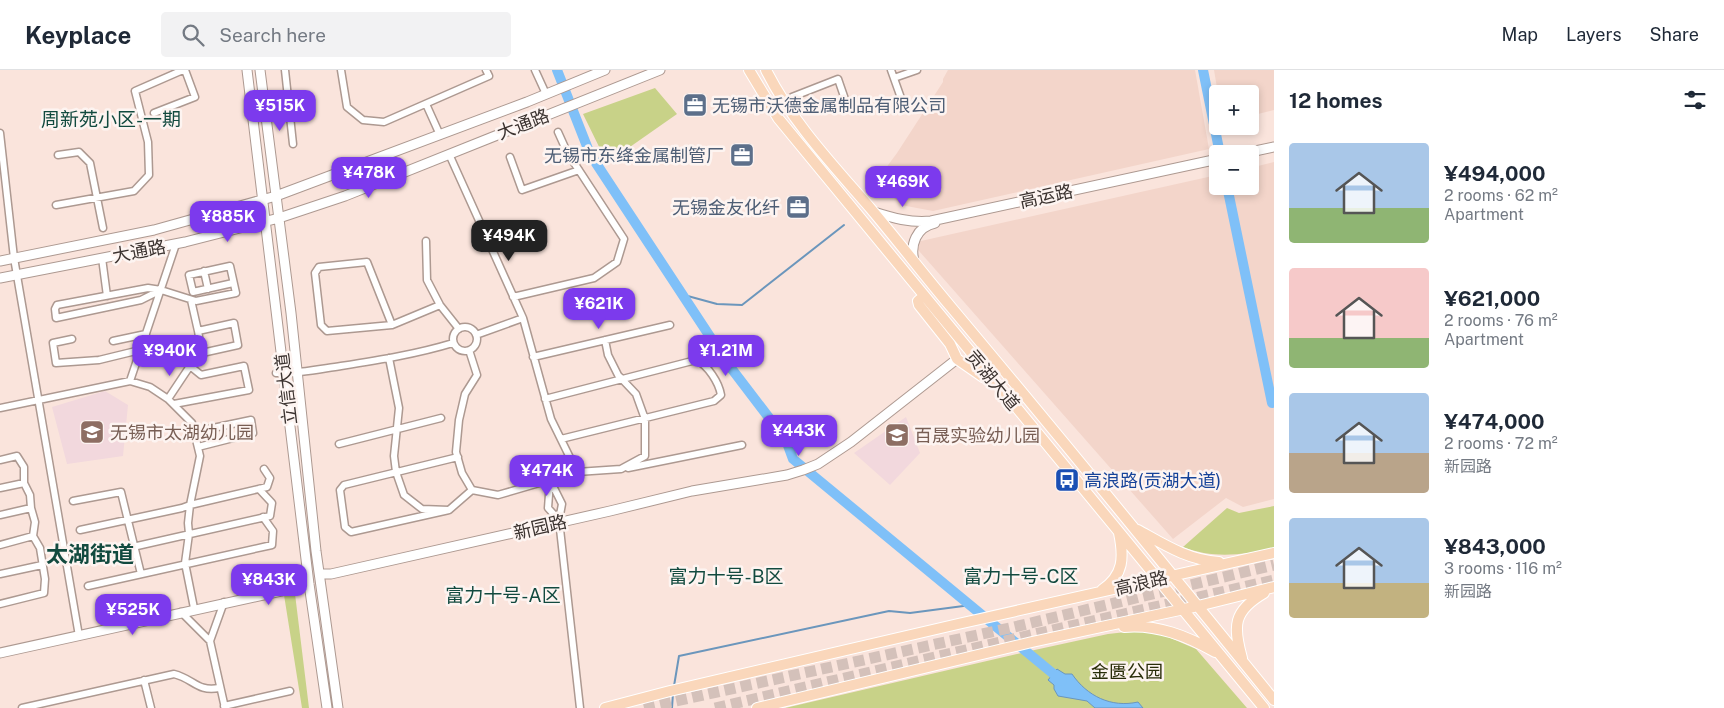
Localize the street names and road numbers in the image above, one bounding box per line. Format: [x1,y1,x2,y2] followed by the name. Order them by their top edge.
[494,105,552,143] street label: 大通路
[1017,180,1075,212] street label: 高运路
[110,236,168,266] street label: 大通路
[962,346,1024,414] street label: 贡湖大道
[271,352,301,426] street label: 立信大道
[511,511,569,543] street label: 新园路
[1112,567,1170,599] street label: 高浪路

